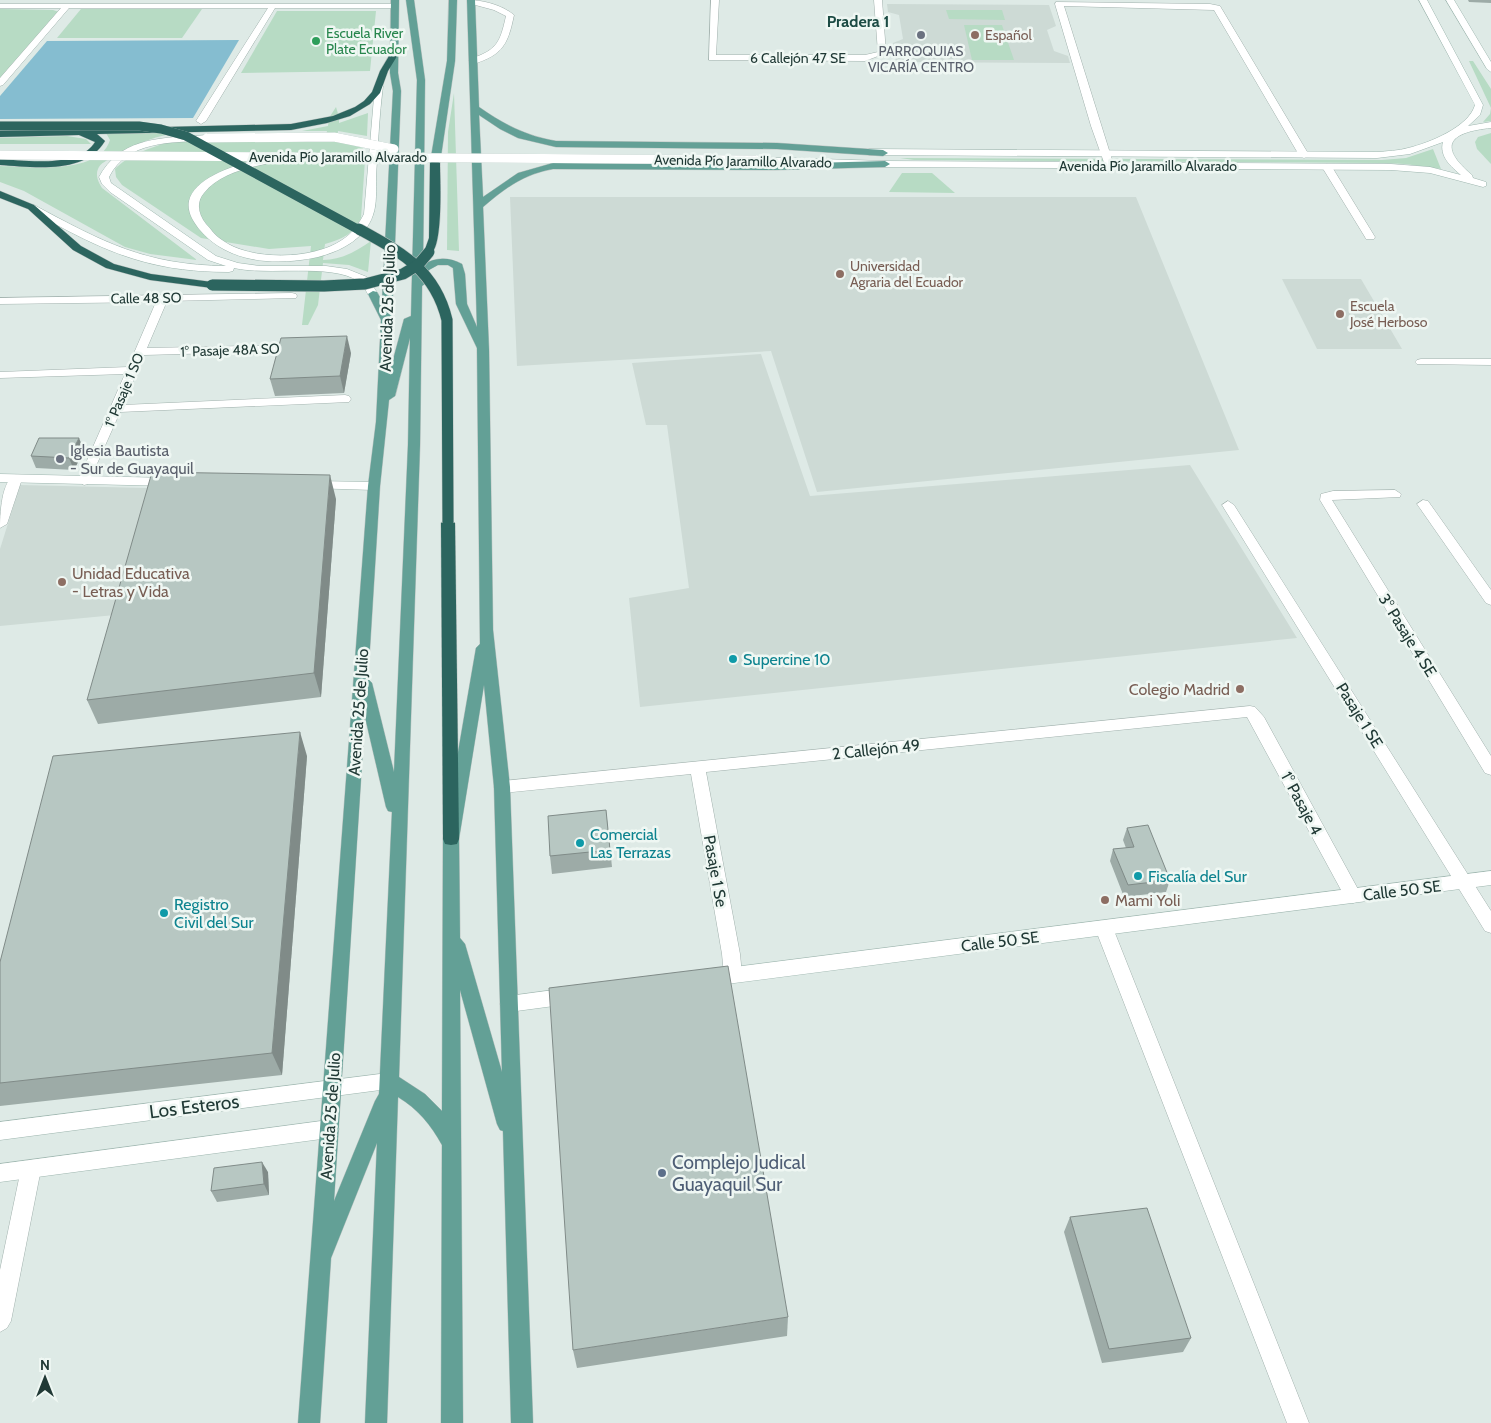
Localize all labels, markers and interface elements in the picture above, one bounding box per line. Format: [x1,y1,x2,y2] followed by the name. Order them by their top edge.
[827,12,889,31] district label: Pradera 1
[326,24,407,58] place label: Escuela River Plate Ecuador
[985,26,1033,44] place label: Español
[915,29,927,41] marker: PARROQUIAS VICARÍA CENTRO
[969,29,981,41] marker: Español
[310,35,322,47] marker: Escuela River Plate Ecuador
[868,42,974,76] place label: PARROQUIAS VICARÍA CENTRO
[750,49,846,67] street label: 6 Callejón 47 SE
[249,148,427,166] street label: Avenida Pío Jaramillo Alvarado
[654,150,832,172] street label: Avenida Pío Jaramillo Alvarado
[1059,157,1237,175] street label: Avenida Pío Jaramillo Alvarado
[376,244,399,372] street label: Avenida 25 de Julio
[850,257,964,291] place label: Universidad Agraria del Ecuador
[834,268,846,280] marker: Universidad Agraria del Ecuador
[110,288,182,308] street label: Calle 48 SO
[1349,297,1428,331] place label: Escuela José Herboso
[1334,308,1346,320] marker: Escuela José Herboso
[180,339,280,361] street label: 1° Pasaje 48A SO
[100,350,148,430] street label: 1° Pasaje 1 SO
[70,441,194,478] place label: Iglesia Bautista - Sur de Guayaquil
[54,453,66,465] marker: Iglesia Bautista - Sur de Guayaquil
[72,564,190,601] place label: Unidad Educativa - Letras y Vida
[56,576,68,588] marker: Unidad Educativa - Letras y Vida
[1375,590,1441,680] street label: 3° Pasaje 4 SE
[345,648,372,776] street label: Avenida 25 de Julio
[743,650,830,669] place label: Supercine 10
[727,653,739,665] marker: Supercine 10
[1332,679,1387,751] street label: Pasaje 1 SE
[1129,680,1230,699] place label: Colegio Madrid
[1234,683,1246,695] marker: Colegio Madrid
[831,735,921,764] street label: 2 Callejón 49
[1277,768,1326,838] street label: 1° Pasaje 4
[590,825,671,862] place label: Comercial Las Terrazas
[700,834,731,908] street label: Pasaje 1 Se
[574,837,586,849] marker: Comercial Las Terrazas
[1148,867,1248,886] place label: Fiscalía del Sur
[1132,870,1144,882] marker: Fiscalía del Sur
[1362,876,1442,905] street label: Calle 50 SE
[1115,891,1180,910] place label: Mami Yoli
[1099,894,1111,906] marker: Mami Yoli
[174,895,254,932] place label: Registro Civil del Sur
[158,907,170,919] marker: Registro Civil del Sur
[960,927,1040,956] street label: Calle 50 SE
[317,1052,344,1180] street label: Avenida 25 de Julio
[148,1090,240,1123] street label: Los Esteros
[672,1151,806,1196] place label: Complejo Judical Guayaquil Sur
[656,1167,668,1179] marker: Complejo Judical Guayaquil Sur
[20,1353,70,1403] north arrow
[40,1356,50,1374] text: N

